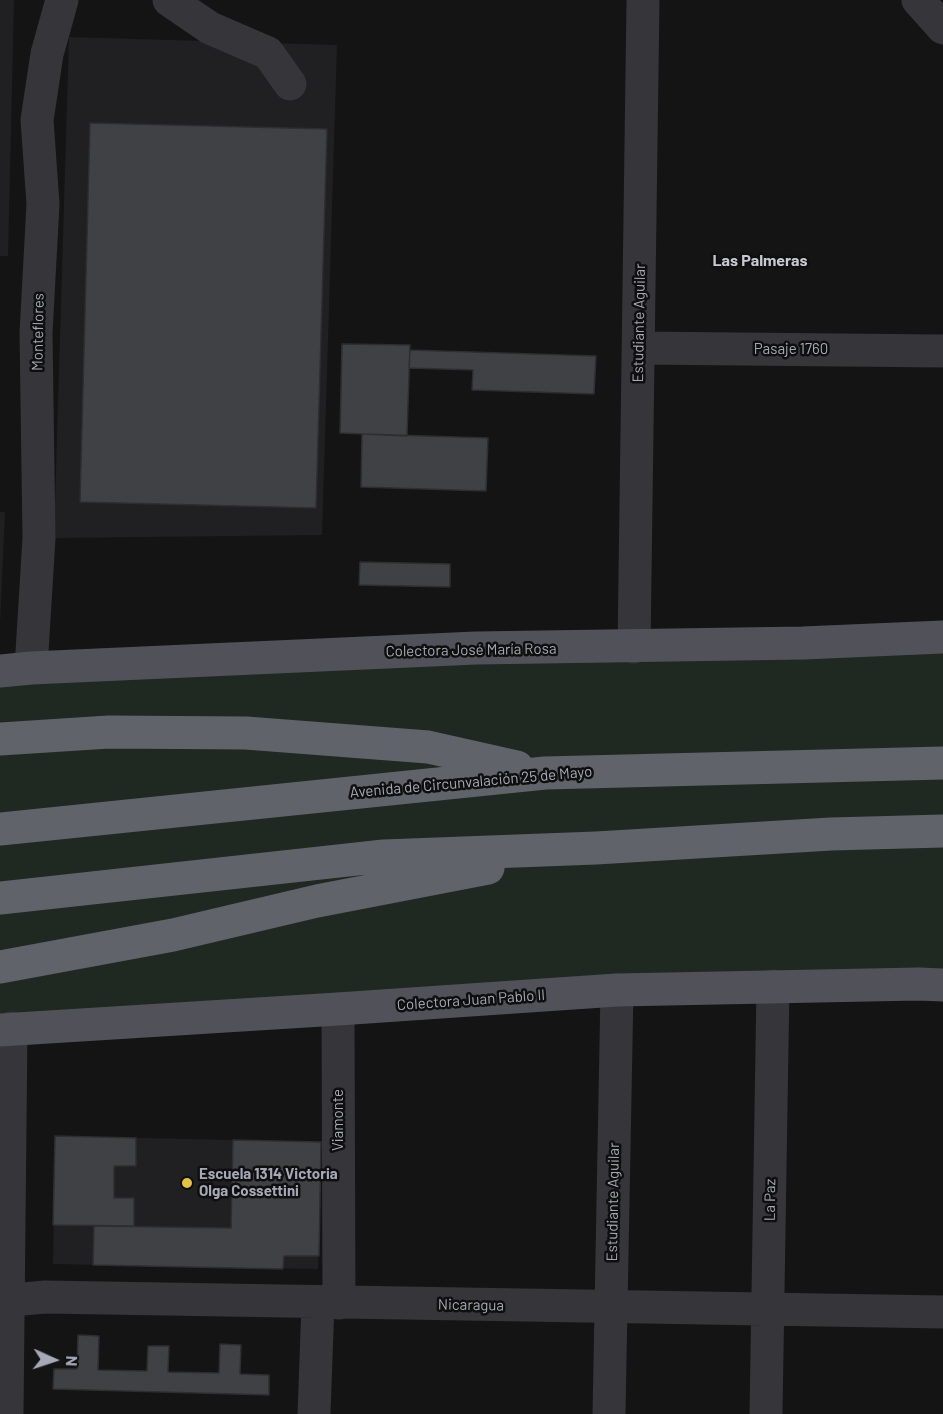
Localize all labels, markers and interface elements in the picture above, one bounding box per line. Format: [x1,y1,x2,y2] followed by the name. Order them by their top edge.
[712,251,808,271] district label: Las Palmeras
[629,263,649,383] street label: Estudiante Aguilar
[28,293,48,371] street label: Monteflores
[754,340,828,358] street label: Pasaje 1760
[385,640,557,660] street label: Colectora José María Rosa
[349,762,593,802] street label: Avenida de Circunvalación 25 de Mayo
[396,986,546,1014] street label: Colectora Juan Pablo II
[329,1089,347,1151] street label: Viamonte
[603,1142,623,1262] street label: Estudiante Aguilar
[199,1165,338,1200] place label: Escuela 1314 Victoria Olga Cossettini
[180,1176,194,1190] marker: Escuela 1314 Victoria Olga Cossettini
[761,1179,779,1221] street label: La Paz
[438,1295,504,1315] street label: Nicaragua
[24,1330,84,1390] north arrow
[63,1355,82,1367] text: N

